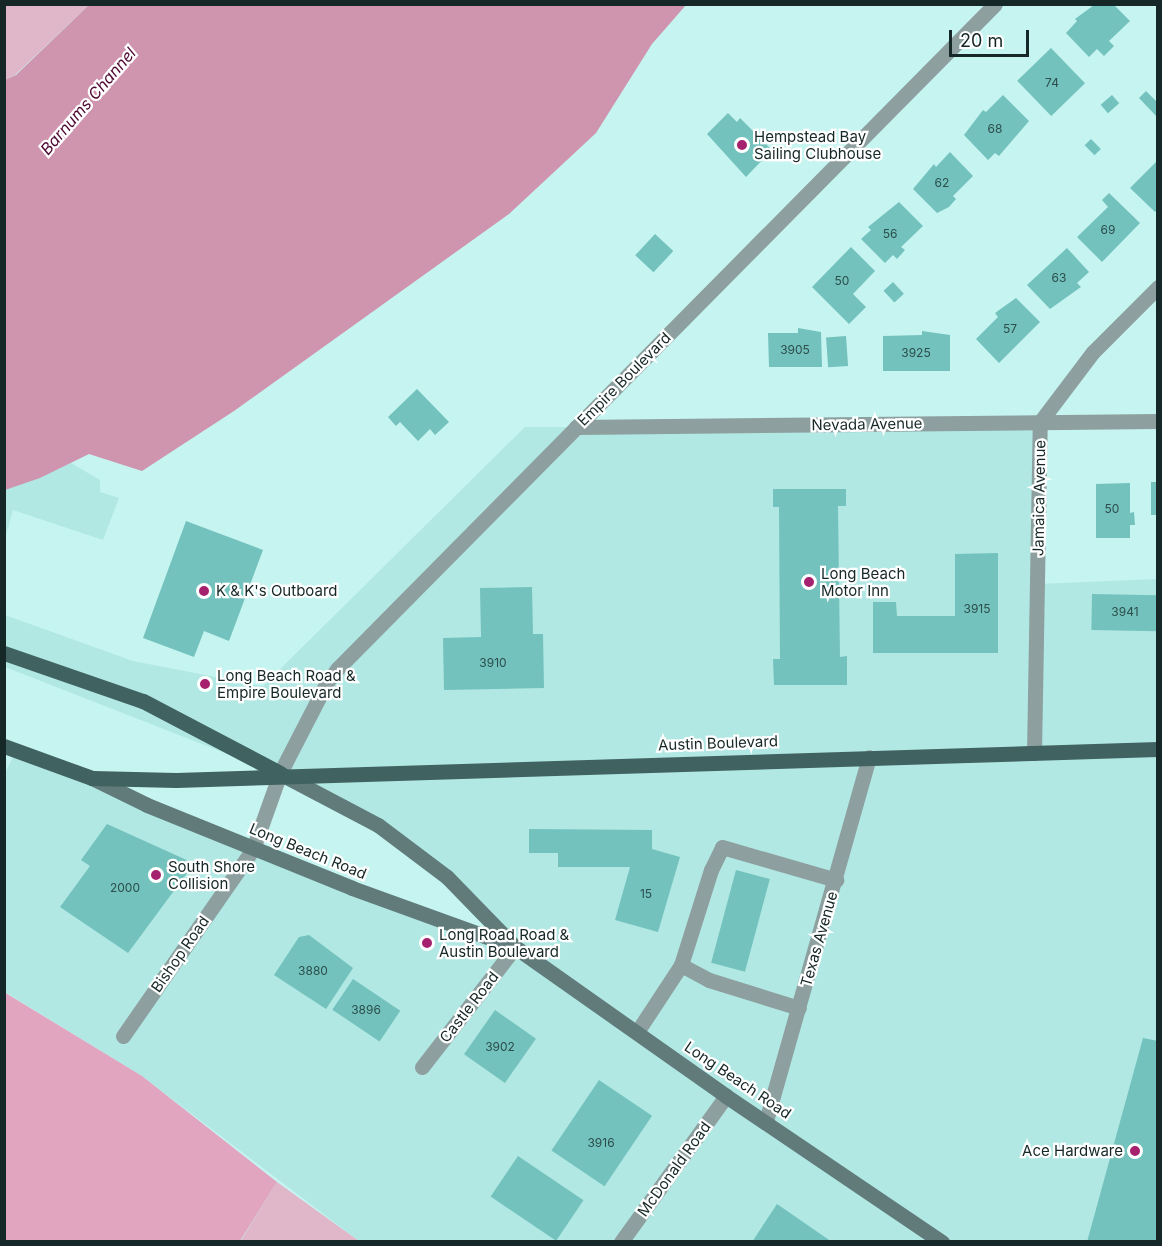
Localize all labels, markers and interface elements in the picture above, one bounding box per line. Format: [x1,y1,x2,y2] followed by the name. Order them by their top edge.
[952,18,1032,56] scale bar
[960,30,1003,51] text: 20 m
[36,44,140,158] water label: Barnums Channel
[1045,76,1059,90] house number: 74
[988,122,1002,136] house number: 68
[754,127,881,162] place label: Hempstead Bay Sailing Clubhouse
[735,138,749,152] marker: Hempstead Bay Sailing Clubhouse
[935,176,949,190] house number: 62
[1101,223,1115,237] house number: 69
[883,227,897,241] house number: 56
[1052,271,1066,285] house number: 63
[835,274,849,288] house number: 50
[1003,322,1017,336] house number: 57
[574,329,674,429] street label: Empire Boulevard
[780,343,810,357] house number: 3905
[901,346,931,360] house number: 3925
[811,414,923,434] street label: Nevada Avenue
[1029,440,1049,556] street label: Jamaica Avenue
[1105,502,1119,516] house number: 50
[821,564,905,599] place label: Long Beach Motor Inn
[802,575,816,589] marker: Long Beach Motor Inn
[216,582,337,600] place label: K & K's Outboard
[197,584,211,598] marker: K & K's Outboard
[963,602,991,616] house number: 3915
[1111,605,1139,619] house number: 3941
[479,656,507,670] house number: 3910
[217,666,356,701] place label: Long Beach Road & Empire Boulevard
[198,677,212,691] marker: Long Beach Road & Empire Boulevard
[658,732,778,754] street label: Austin Boulevard
[247,819,369,883] street label: Long Beach Road
[168,857,255,892] place label: South Shore Collision
[149,868,163,882] marker: South Shore Collision
[110,881,140,895] house number: 2000
[640,887,652,901] house number: 15
[797,889,841,989] street label: Texas Avenue
[147,912,213,996] street label: Bishop Road
[439,925,569,960] place label: Long Road Road & Austin Boulevard
[420,936,434,950] marker: Long Road Road & Austin Boulevard
[298,964,328,978] house number: 3880
[436,968,502,1046] street label: Castle Road
[351,1003,381,1017] house number: 3896
[681,1038,795,1122] street label: Long Beach Road
[485,1040,515,1054] house number: 3902
[634,1118,714,1220] street label: McDonald Road
[587,1136,615,1150] house number: 3916
[1022,1142,1123,1160] place label: Ace Hardware
[1128,1144,1142,1158] marker: Ace Hardware

